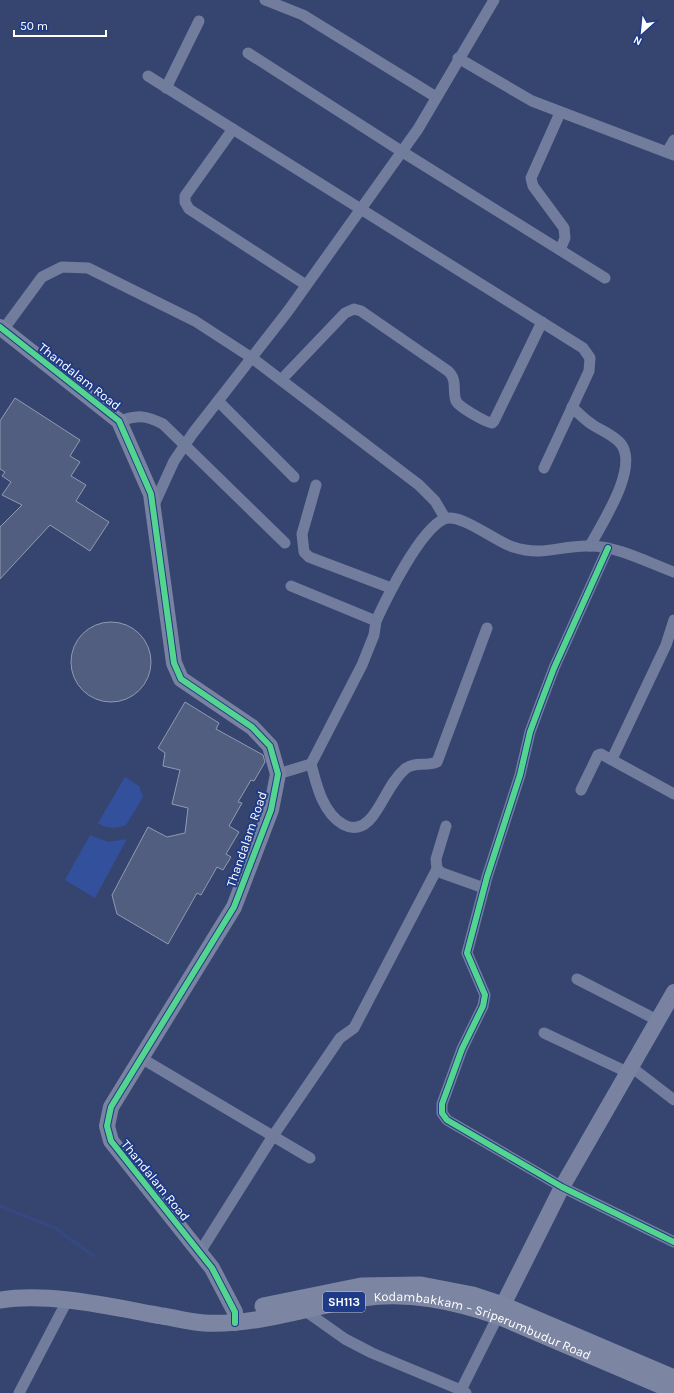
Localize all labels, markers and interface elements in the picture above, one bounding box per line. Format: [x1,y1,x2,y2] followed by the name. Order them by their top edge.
[14,12,106,38] scale bar
[622,12,662,52] north arrow
[20,19,48,33] text: 50 m
[631,33,644,48] text: N
[36,340,124,413] street label: Thandalam Road
[223,789,270,889] street label: Thandalam Road
[118,1137,193,1224] street label: Thandalam Road
[373,1289,593,1363] street label: Kodambakkam – Sriperumbudur Road
[323,1292,365,1312] road number: SH113

